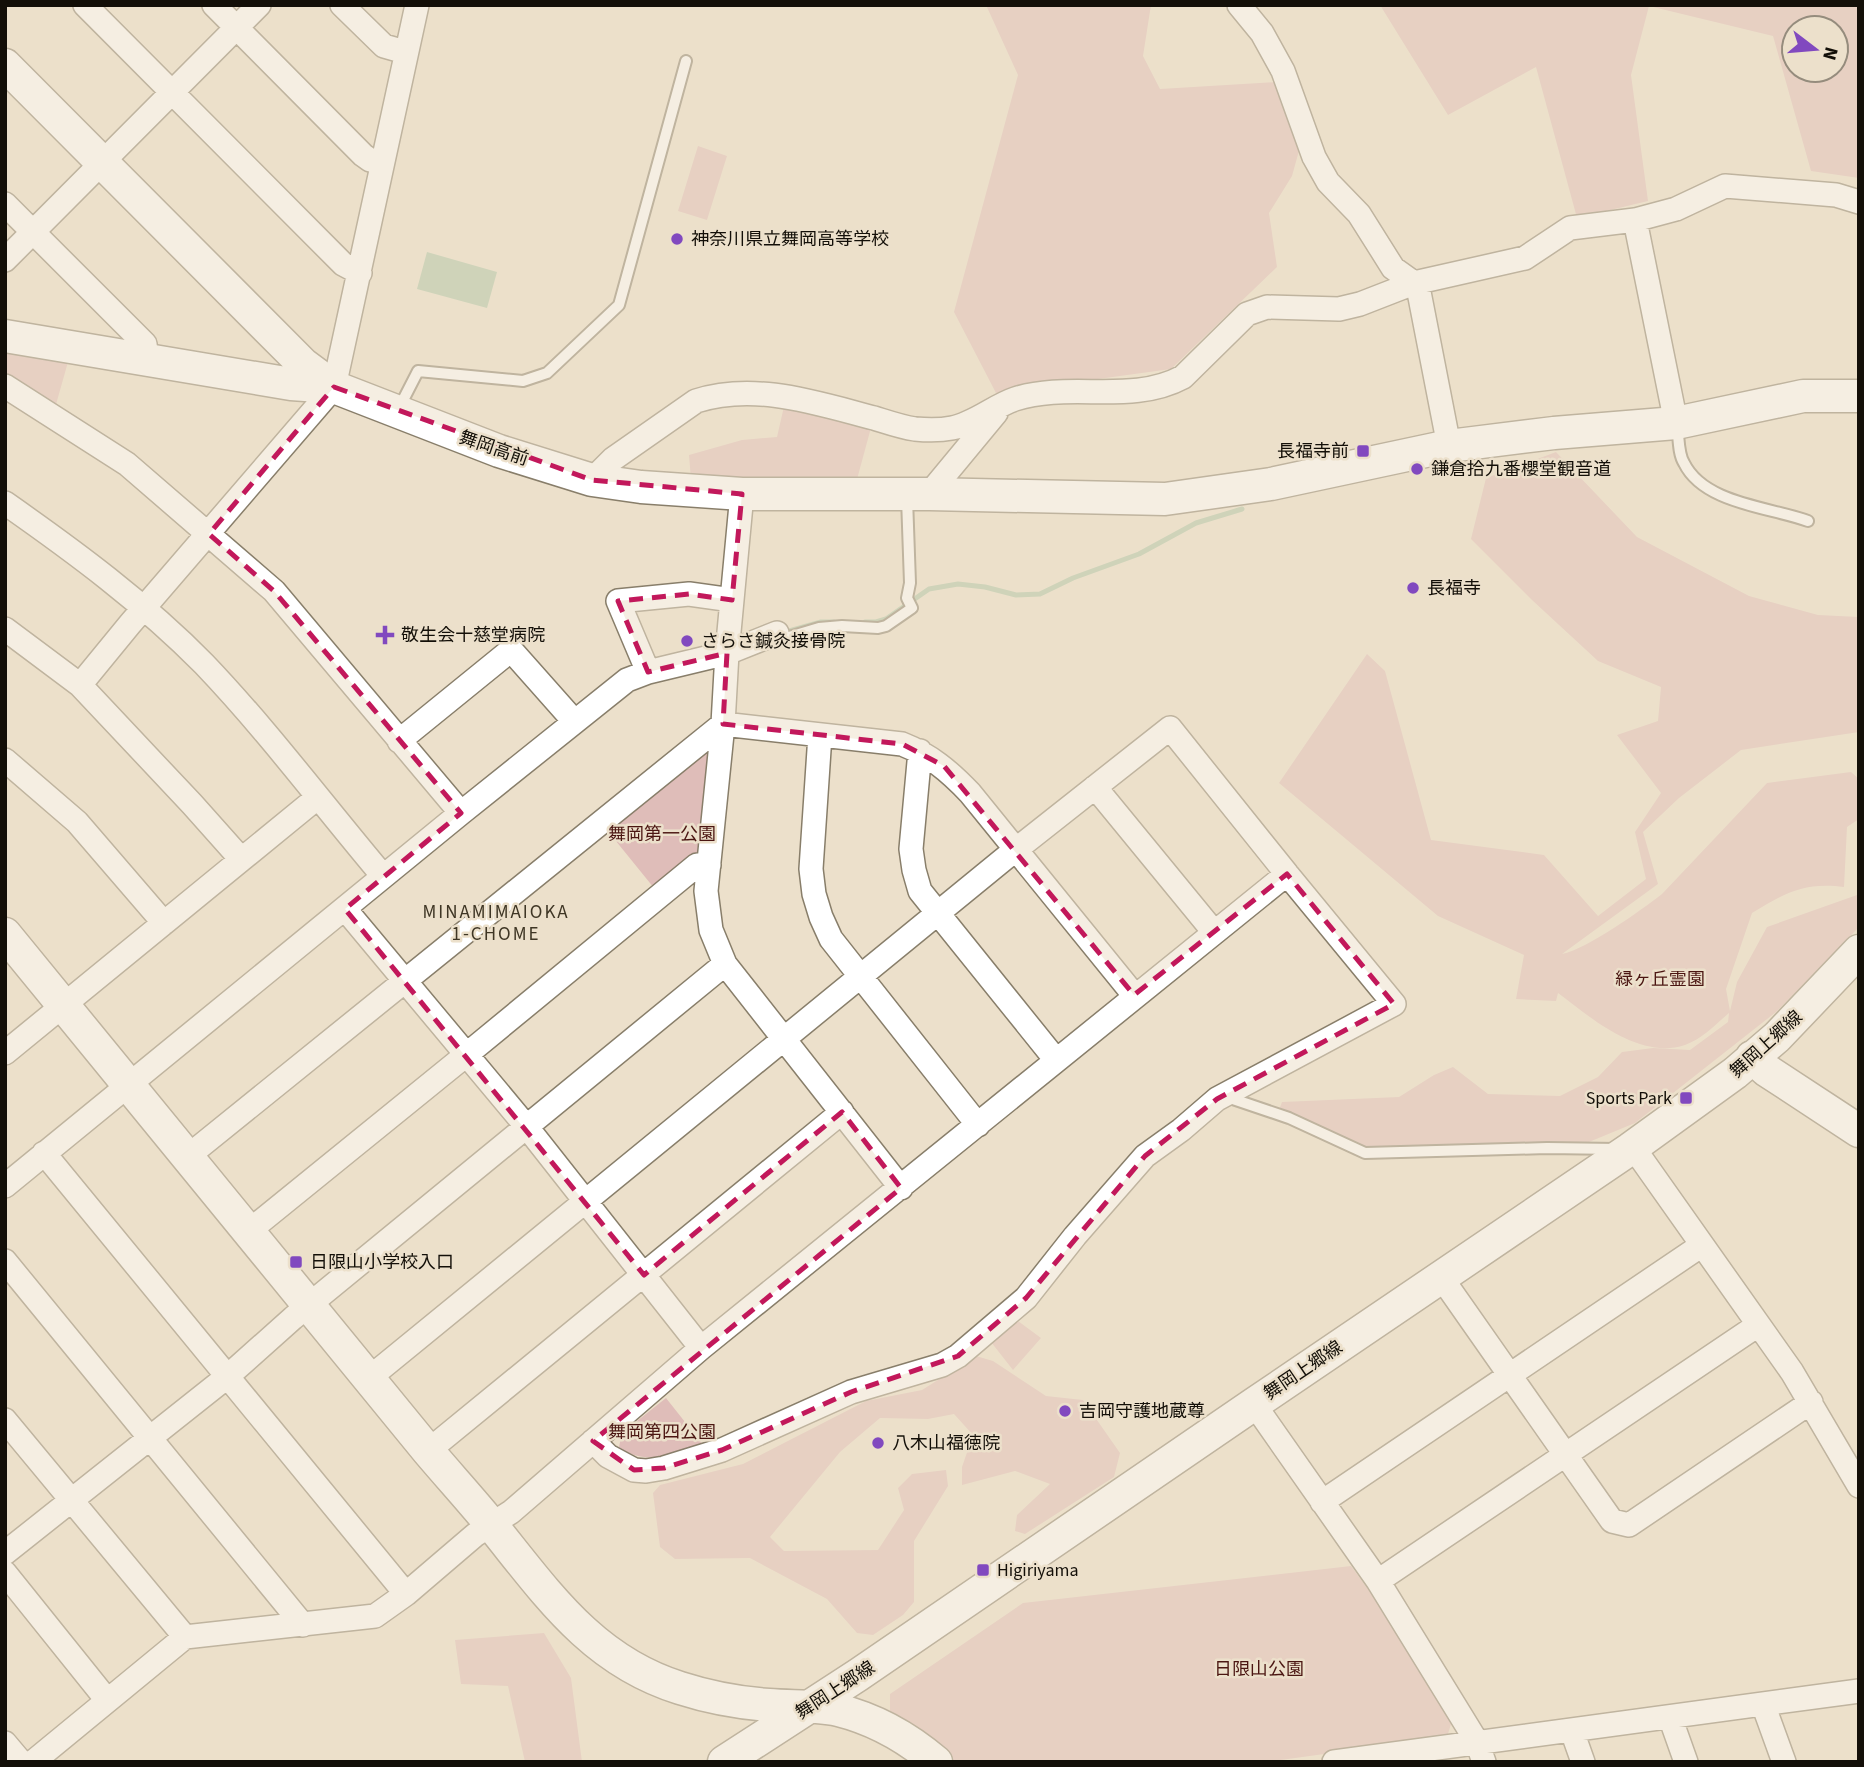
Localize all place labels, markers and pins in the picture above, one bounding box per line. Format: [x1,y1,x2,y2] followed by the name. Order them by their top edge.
[691,227,889,252] place label: 神奈川県立舞岡高等学校
[669,231,685,247] marker: 神奈川県立舞岡高等学校
[1277,439,1349,464] place label: 長福寺前
[1355,443,1371,459] marker: 長福寺前
[1431,457,1611,482] place label: 鎌倉拾九番櫻堂観音道
[1409,461,1425,477] marker: 鎌倉拾九番櫻堂観音道
[1427,576,1481,601] place label: 長福寺
[1405,580,1421,596] marker: 長福寺
[401,623,545,648] place label: 敬生会十慈堂病院
[375,625,395,645] marker: 敬生会十慈堂病院
[701,629,845,654] place label: さらさ鍼灸接骨院
[679,633,695,649] marker: さらさ鍼灸接骨院
[1586,1086,1672,1111] place label: Sports Park
[1678,1090,1694,1106] marker: Sports Park
[310,1250,454,1275] place label: 日限山小学校入口
[288,1254,304,1270] marker: 日限山小学校入口
[1079,1399,1205,1424] place label: 吉岡守護地蔵尊
[1057,1403,1073,1419] marker: 吉岡守護地蔵尊
[892,1431,1000,1456] place label: 八木山福徳院
[870,1435,886,1451] marker: 八木山福徳院
[997,1558,1078,1583] place label: Higiriyama
[975,1562,991,1578] marker: Higiriyama

